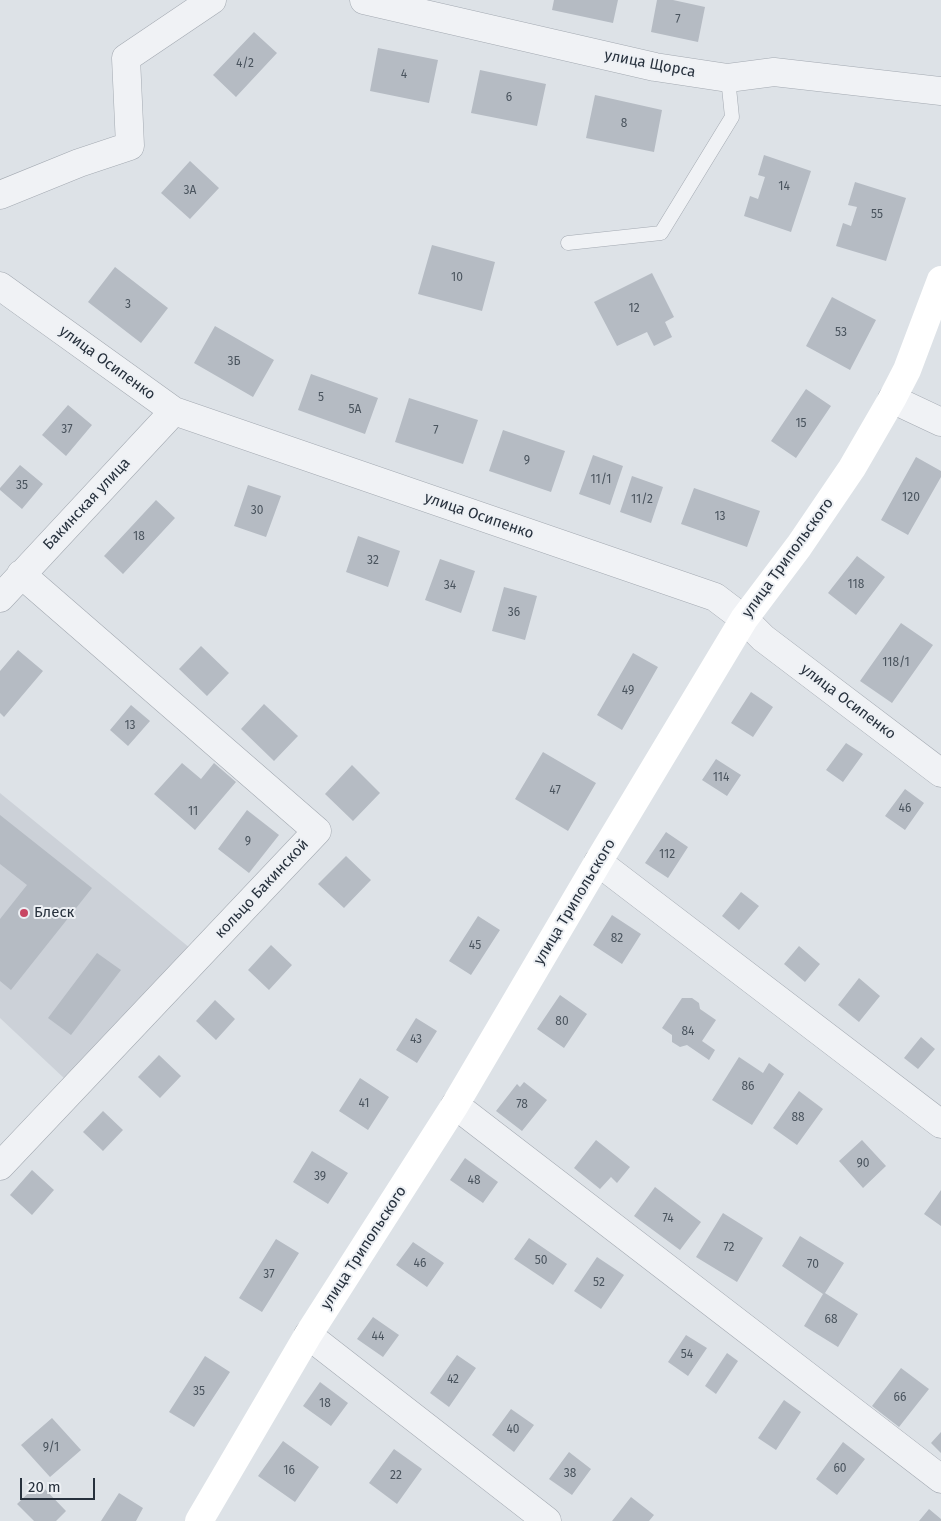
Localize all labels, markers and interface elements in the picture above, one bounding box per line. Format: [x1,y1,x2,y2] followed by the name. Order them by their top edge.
[675,13,681,27] house number: 7
[603,46,697,82] street label: улица Щорса
[236,57,254,71] house number: 4/2
[401,68,407,82] house number: 4
[506,91,512,105] house number: 6
[621,117,627,131] house number: 8
[778,180,790,194] house number: 14
[184,184,196,198] house number: 3А
[871,208,883,222] house number: 55
[451,271,463,285] house number: 10
[125,298,131,312] house number: 3
[628,302,640,316] house number: 12
[55,322,159,404] street label: улица Осипенко
[835,326,847,340] house number: 53
[228,355,240,369] house number: 3Б
[318,391,324,405] house number: 5
[349,403,361,417] house number: 5А
[795,417,807,431] house number: 15
[61,423,73,437] house number: 37
[433,424,439,438] house number: 7
[40,454,134,554] street label: Бакинская улица
[524,454,530,468] house number: 9
[591,473,611,487] house number: 11/1
[16,479,28,493] house number: 35
[422,489,536,543] street label: улица Осипенко
[902,491,920,505] house number: 120
[631,493,653,507] house number: 11/2
[738,495,838,621] street label: улица Трипольского
[251,504,263,518] house number: 30
[714,510,726,524] house number: 13
[133,530,145,544] house number: 18
[367,554,379,568] house number: 32
[848,578,864,592] house number: 118
[444,579,456,593] house number: 34
[508,606,520,620] house number: 36
[882,656,910,670] house number: 118/1
[797,660,899,744] street label: улица Осипенко
[622,684,634,698] house number: 49
[124,719,136,733] house number: 13
[713,771,729,785] house number: 114
[549,784,561,798] house number: 47
[899,802,911,816] house number: 46
[188,805,198,819] house number: 11
[245,835,251,849] house number: 9
[211,836,313,942] street label: кольцо Бакинской
[530,836,620,968] street label: улица Трипольского
[659,848,675,862] house number: 112
[34,904,74,922] place label: Блеск
[18,907,30,919] marker: Блеск
[611,932,623,946] house number: 82
[469,939,481,953] house number: 45
[555,1015,569,1029] house number: 80
[682,1025,694,1039] house number: 84
[410,1033,422,1047] house number: 43
[741,1080,755,1094] house number: 86
[359,1097,369,1111] house number: 41
[516,1098,528,1112] house number: 78
[791,1111,805,1125] house number: 88
[857,1157,869,1171] house number: 90
[314,1170,326,1184] house number: 39
[468,1174,480,1188] house number: 48
[317,1183,411,1313] street label: улица Трипольского
[662,1212,674,1226] house number: 74
[723,1241,735,1255] house number: 72
[535,1254,547,1268] house number: 50
[414,1257,426,1271] house number: 46
[807,1258,819,1272] house number: 70
[263,1268,275,1282] house number: 37
[593,1276,605,1290] house number: 52
[824,1313,838,1327] house number: 68
[372,1330,384,1344] house number: 44
[681,1348,693,1362] house number: 54
[447,1373,459,1387] house number: 42
[193,1385,205,1399] house number: 35
[894,1391,906,1405] house number: 66
[319,1397,331,1411] house number: 18
[506,1423,520,1437] house number: 40
[43,1441,59,1455] house number: 9/1
[833,1462,847,1476] house number: 60
[283,1464,295,1478] house number: 16
[564,1467,576,1481] house number: 38
[22,1468,98,1500] scale bar
[390,1469,402,1483] house number: 22
[28,1478,61,1496] text: 20 m

